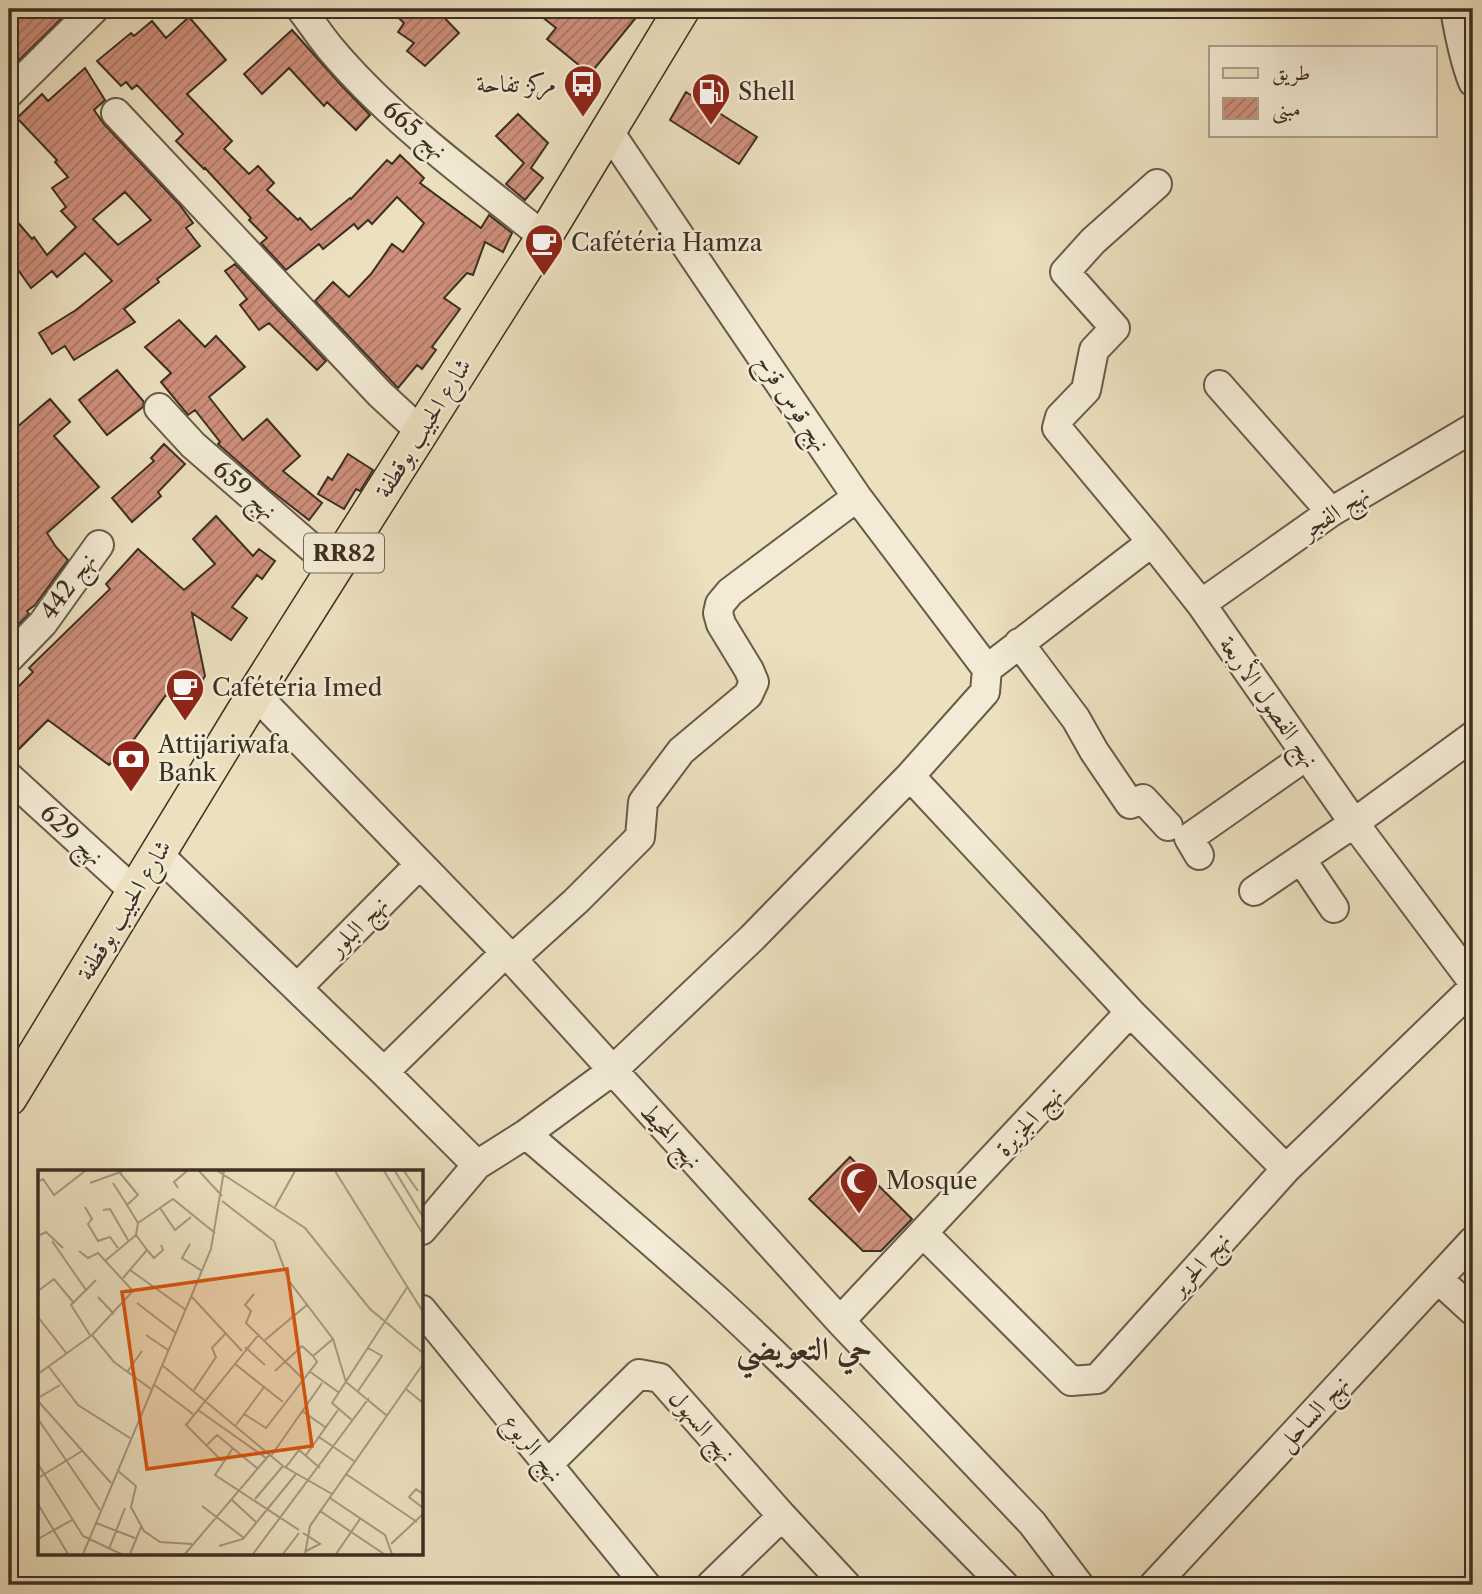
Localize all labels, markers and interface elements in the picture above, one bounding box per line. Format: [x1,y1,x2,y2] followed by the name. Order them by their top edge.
[1209,46,1436,136] legend
[1272,60,1310,86] text: طريق
[562,63,604,118] bus stop icon: مركز تفاحة
[476,69,556,101] place label: مركز تفاحة
[690,71,732,126] fuel station icon: Shell
[738,77,795,106] place label: Shell
[373,94,454,170] street label: نهج 665
[1272,96,1301,124] text: مبنى
[523,222,565,277] cafe icon: Cafétéria Hamza
[571,228,763,257] place label: Cafétéria Hamza
[744,349,837,461] street label: نهج قوس قزح
[368,353,482,506] street label: شارع الحبيب بوقطفة
[203,454,283,531] street label: نهج 659
[1293,479,1378,552] street label: نهج الفجر
[304,534,384,572] road number: RR82
[34,546,107,629] street label: نهج 442
[1208,630,1326,777] street label: نهج الفصول الأربعة
[164,667,206,722] cafe icon: Cafétéria Imed
[212,673,383,702] place label: Cafétéria Imed
[157,730,290,787] place label: Attijariwafa Bank
[110,738,152,793] bank icon: Attijariwafa Bank
[30,798,110,876] street label: نهج 629
[70,834,182,988] street label: شارع الحبيب بوقطفة
[320,890,399,968] street label: نهج البلور
[989,1080,1073,1167] street label: نهج الجزيرة
[629,1097,708,1179] street label: نهج المحيط
[838,1160,880,1215] mosque icon: Mosque
[886,1166,978,1195] place label: Mosque
[38,1170,424,1556] inset map
[1161,1226,1241,1309] street label: نهج الحرير
[736,1329,872,1379] district label: حي التعويضي
[1270,1369,1360,1461] street label: نهج الساحل
[658,1383,742,1473] street label: نهج السهول
[492,1408,570,1492] street label: نهج الربوع

